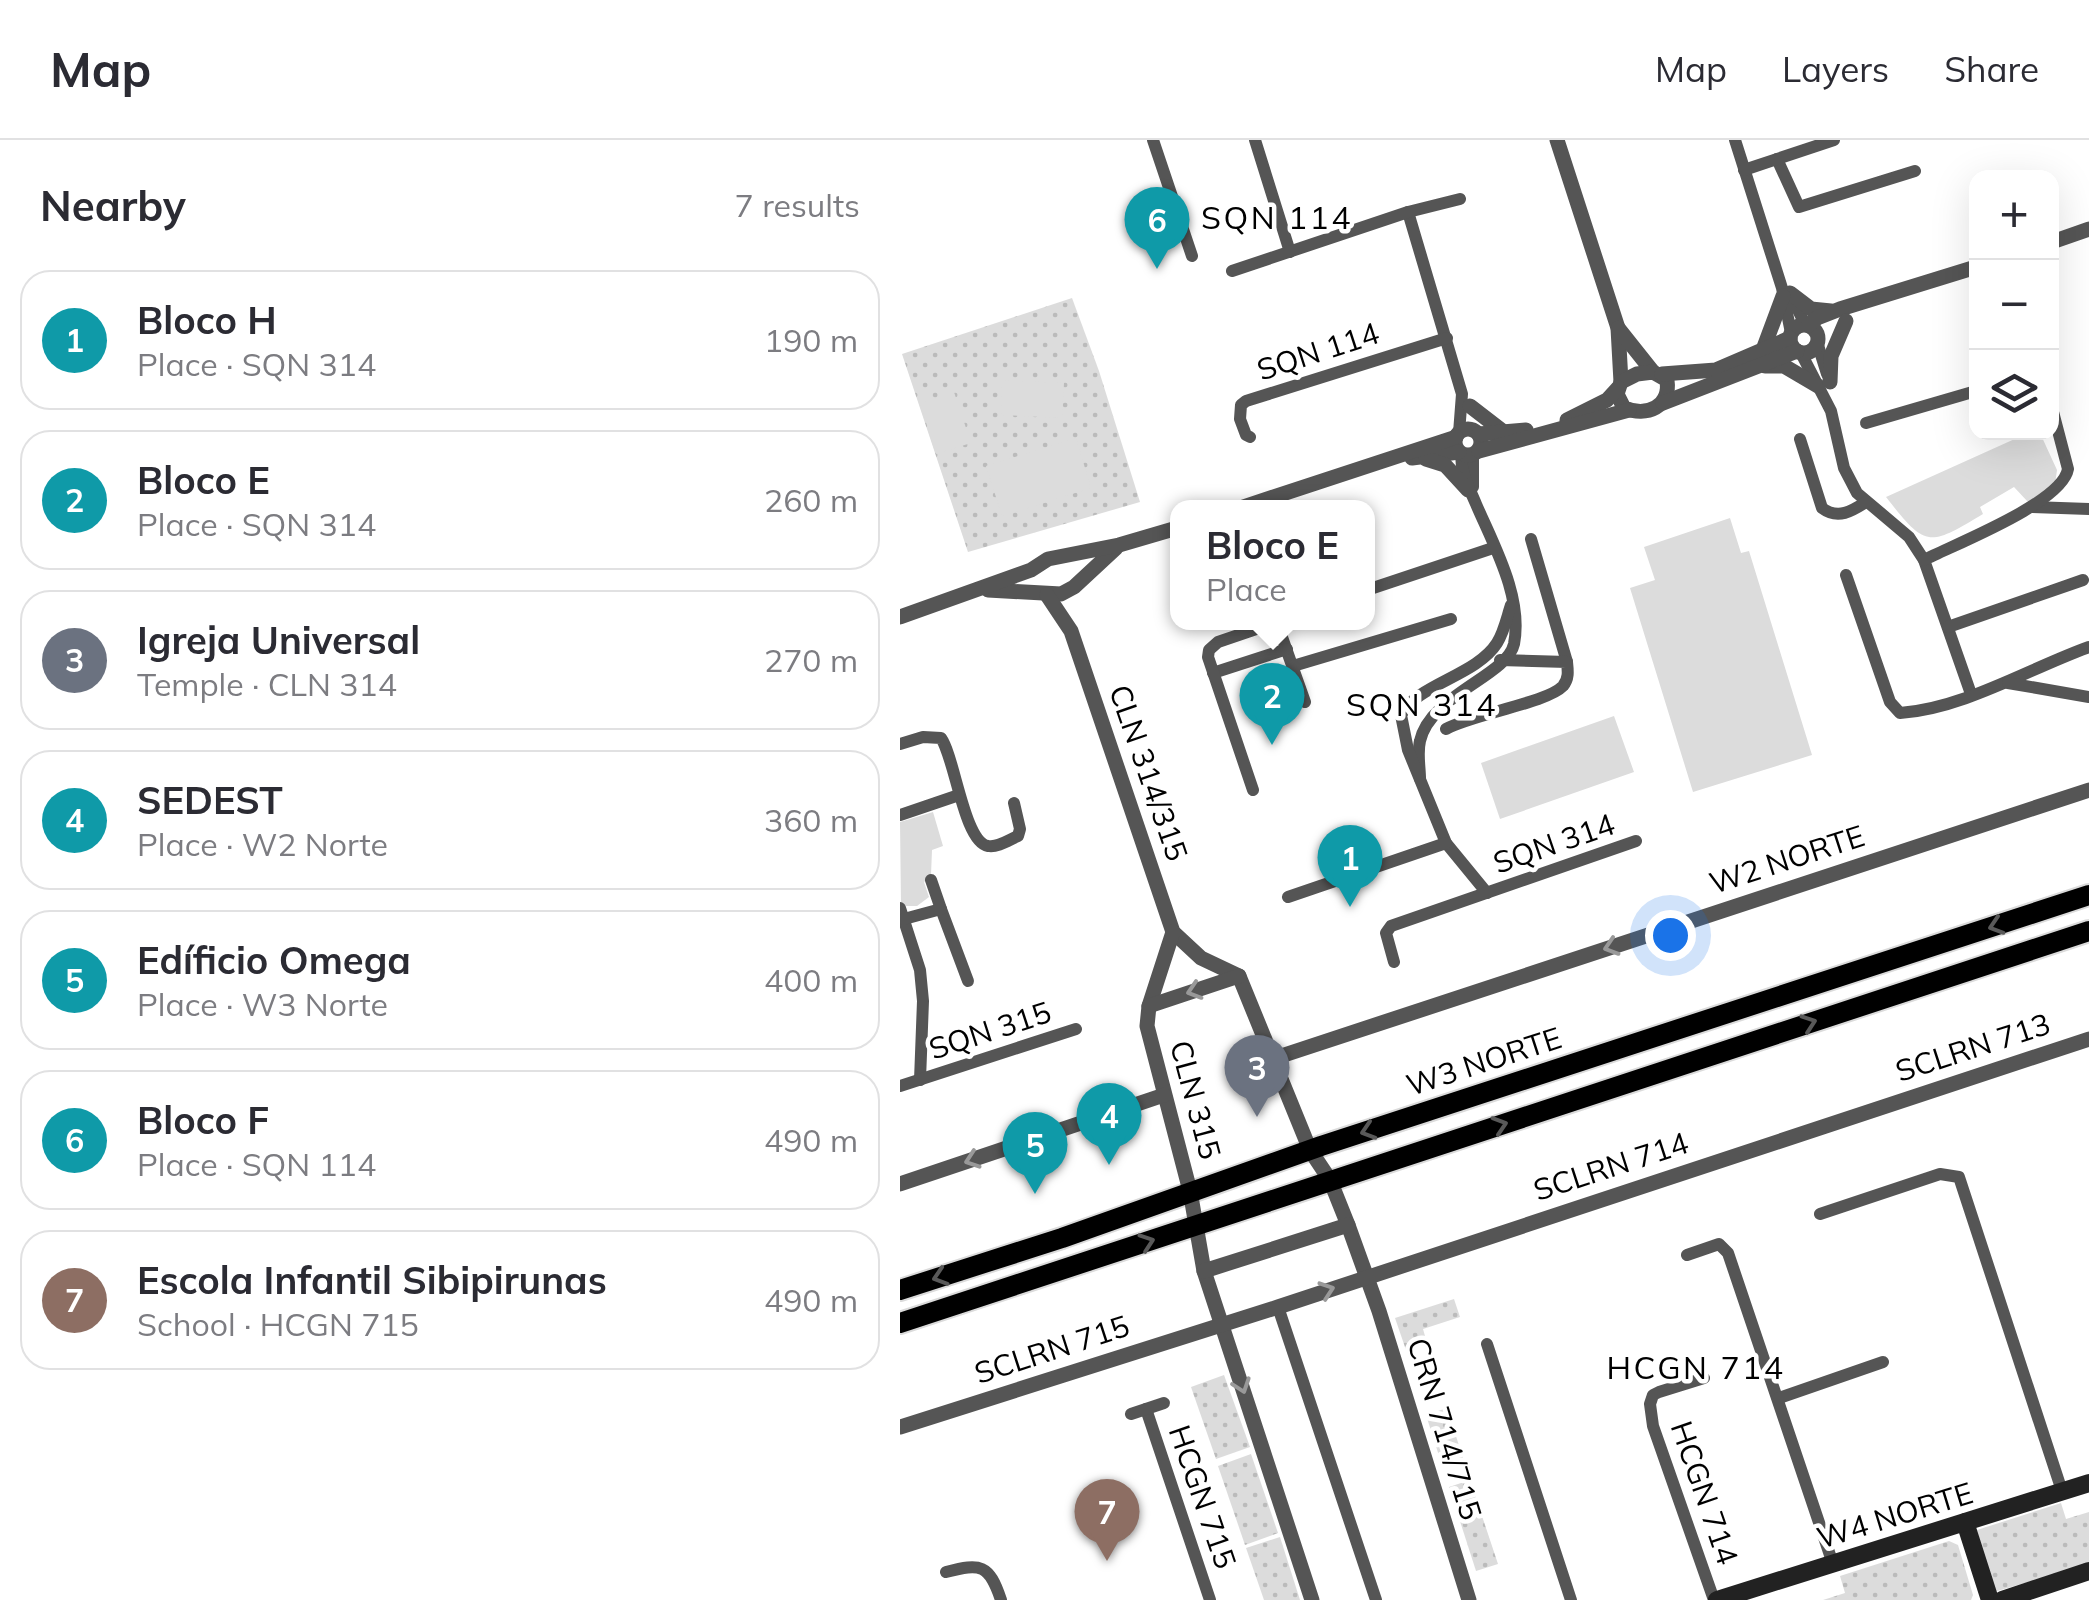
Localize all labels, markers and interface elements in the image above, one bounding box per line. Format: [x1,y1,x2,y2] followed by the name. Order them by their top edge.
[50,39,151,99] text: Map
[1655,47,1727,91] text: Map
[1782,47,1889,91] text: Layers
[1944,47,2039,91] text: Share
[1969,170,2059,440] map controls
[1969,170,2059,260] button: +
[40,179,186,232] text: Nearby
[735,185,860,225] text: 7 results
[1124,186,1190,269] pin: 6
[1201,197,1353,237] district label: SQN 114
[1969,260,2059,350] button: −
[137,296,277,344] text: Bloco H
[1252,313,1384,389] street label: SQN 114
[65,320,84,360] text: 1
[764,320,858,360] text: 190 m
[137,344,376,384] text: Place · SQN 314
[1969,350,2059,440] button: layers
[137,456,270,504] text: Bloco E
[65,480,84,520] text: 2
[764,480,858,520] text: 260 m
[1170,500,1375,630] popup
[137,504,376,544] text: Place · SQN 314
[1206,521,1339,569] text: Bloco E
[1206,569,1287,609] text: Place
[137,616,420,664] text: Igreja Universal
[65,640,84,680] text: 3
[764,640,858,680] text: 270 m
[1240,662,1304,745] pin: 2
[137,664,397,704] text: Temple · CLN 314
[1101,680,1197,866] street label: CLN 314/315
[1346,684,1498,724] district label: SQN 314
[137,776,283,824] text: SEDEST
[65,800,84,840] text: 4
[764,800,858,840] text: 360 m
[1488,805,1619,882] street label: SQN 314
[1704,816,1869,902] street label: W2 NORTE
[137,824,388,864] text: Place · W2 Norte
[1318,824,1382,907] pin: 1
[1645,910,1696,961] your location
[1989,914,2006,934] one-way arrow
[1603,935,1620,955] one-way arrow
[137,936,411,984] text: Edíficio Omega
[65,960,84,1000] text: 5
[764,960,858,1000] text: 400 m
[1186,980,1203,1000] one-way arrow
[137,984,388,1024] text: Place · W3 Norte
[924,992,1056,1068] street label: SQN 315
[1890,1004,2055,1090] street label: SCLRN 713
[1799,1014,1816,1034] one-way arrow
[1401,1018,1566,1104] street label: W3 NORTE
[1224,1034,1290,1117] pin: 3
[1162,1036,1230,1163] street label: CLN 315
[1076,1082,1142,1165] pin: 4
[137,1096,269,1144] text: Bloco F
[1002,1112,1068,1194] pin: 5
[1491,1116,1508,1136] one-way arrow
[65,1120,84,1160] text: 6
[764,1120,858,1160] text: 490 m
[1361,1120,1378,1140] one-way arrow
[1528,1123,1693,1209] street label: SCLRN 714
[137,1144,376,1184] text: Place · SQN 114
[965,1148,982,1168] one-way arrow
[1138,1234,1155,1254] one-way arrow
[137,1256,607,1304] text: Escola Infantil Sibipirunas
[932,1266,949,1286] one-way arrow
[65,1280,84,1320] text: 7
[764,1280,858,1320] text: 490 m
[1317,1282,1334,1302] one-way arrow
[137,1304,419,1344] text: School · HCGN 715
[969,1306,1134,1392] street label: SCLRN 715
[1399,1333,1491,1524] street label: CRN 714/715
[1607,1347,1785,1387] district label: HCGN 714
[1230,1376,1250,1393] one-way arrow
[1663,1416,1747,1569] street label: HCGN 714
[1161,1420,1245,1573] street label: HCGN 715
[1812,1473,1977,1557] street label: W4 NORTE
[1074,1478,1140,1561] pin: 7

